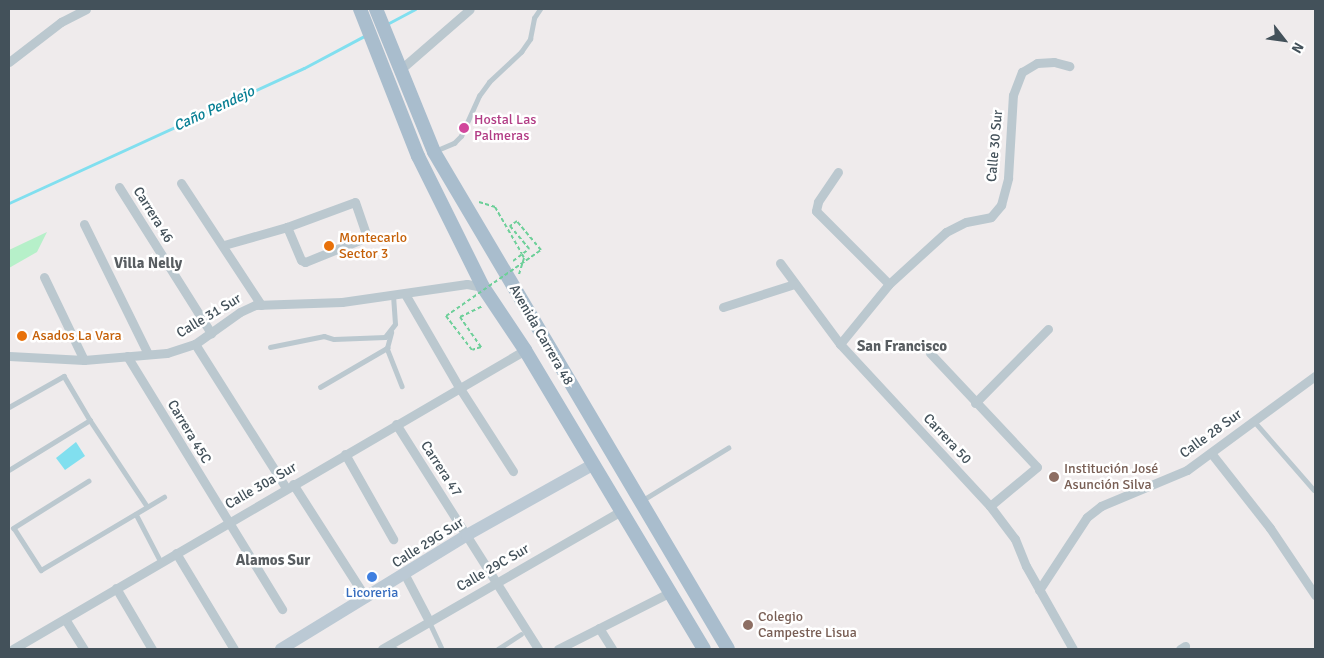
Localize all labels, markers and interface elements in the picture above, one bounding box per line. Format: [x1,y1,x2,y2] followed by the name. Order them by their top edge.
[1259,15,1309,65] north arrow
[1288,39,1307,56] text: N
[171,82,257,136] water label: Caño Pendejo
[983,109,1007,183] street label: Calle 30 Sur
[474,112,536,144] place label: Hostal Las Palmeras
[458,122,470,134] marker: Hostal Las Palmeras
[129,184,177,246] street label: Carrera 46
[339,230,407,262] place label: Montecarlo Sector 3
[323,240,335,252] marker: Montecarlo Sector 3
[114,255,182,273] district label: Villa Nelly
[505,282,577,388] street label: Avenida Carrera 48
[174,290,244,342] street label: Calle 31 Sur
[32,328,122,344] place label: Asados La Vara
[16,330,28,342] marker: Asados La Vara
[857,338,947,356] district label: San Francisco
[163,397,215,467] street label: Carrera 45C
[1177,406,1245,462] street label: Calle 28 Sur
[919,410,975,468] street label: Carrera 50
[417,438,465,500] street label: Carrera 47
[222,459,300,513] street label: Calle 30a Sur
[1064,461,1158,494] place label: Institución José Asunción Silva
[1048,471,1060,483] marker: Institución José Asunción Silva
[389,514,467,572] street label: Calle 29G Sur
[454,541,532,595] street label: Calle 29C Sur
[236,552,310,570] district label: Alamos Sur
[366,571,378,583] marker: Licoreria
[346,585,398,601] place label: Licoreria
[758,609,857,642] place label: Colegio Campestre Lisua
[742,619,754,631] marker: Colegio Campestre Lisua

